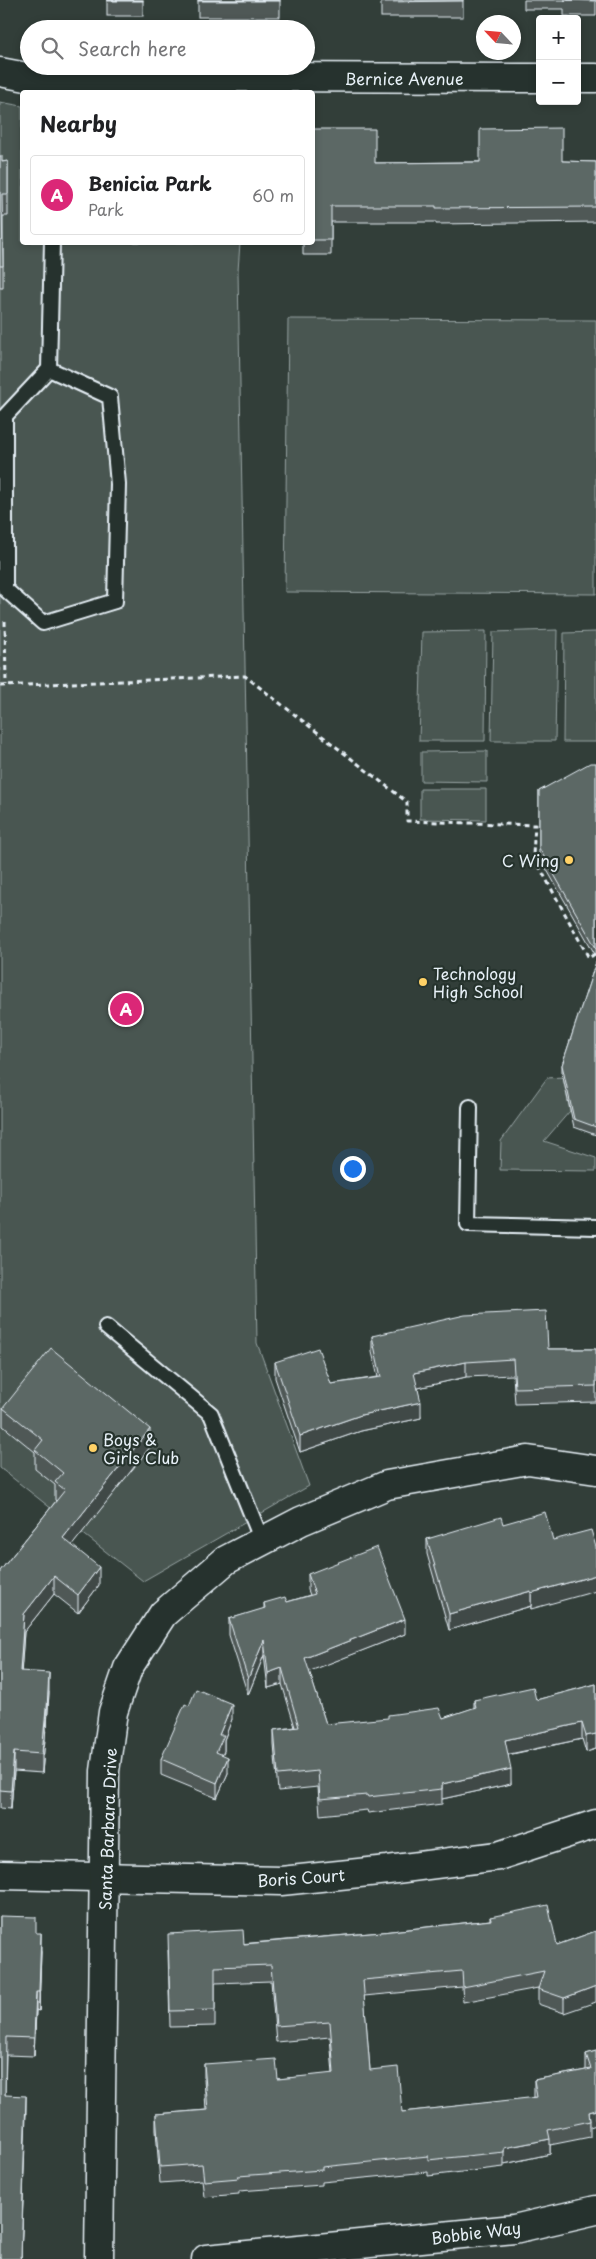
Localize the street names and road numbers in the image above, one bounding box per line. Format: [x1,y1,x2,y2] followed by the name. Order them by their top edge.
[345,66,463,90] street label: Bernice Avenue
[92,1747,122,1911] street label: Santa Barbara Drive
[256,1862,346,1892] street label: Boris Court
[430,2215,522,2249] street label: Bobbie Way

